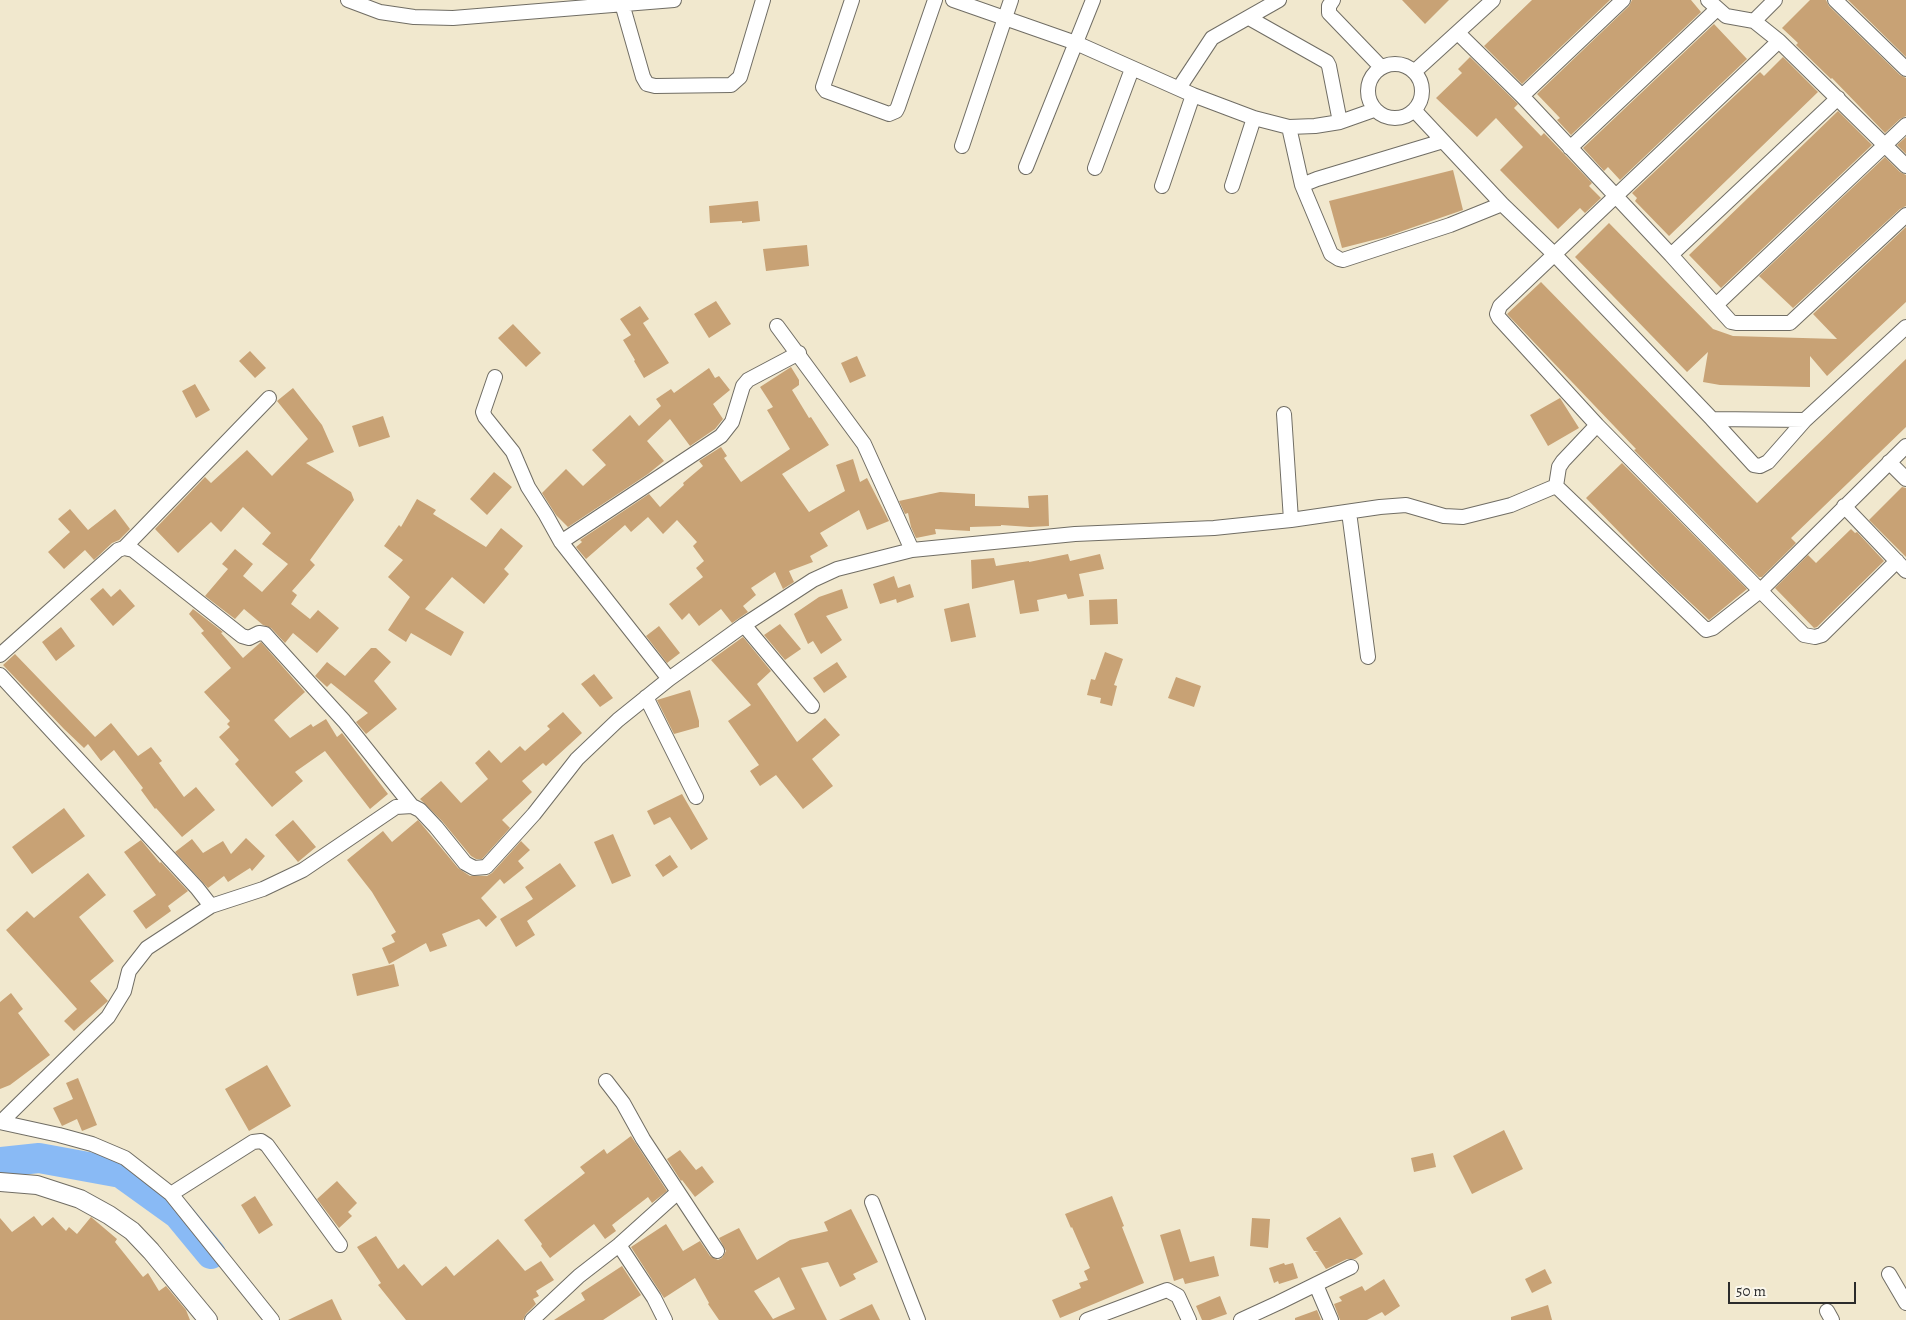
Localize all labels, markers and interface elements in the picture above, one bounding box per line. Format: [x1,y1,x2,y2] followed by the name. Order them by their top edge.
[1731,1272,1858,1304] scale bar
[1736,1281,1766,1301] text: 50 m

